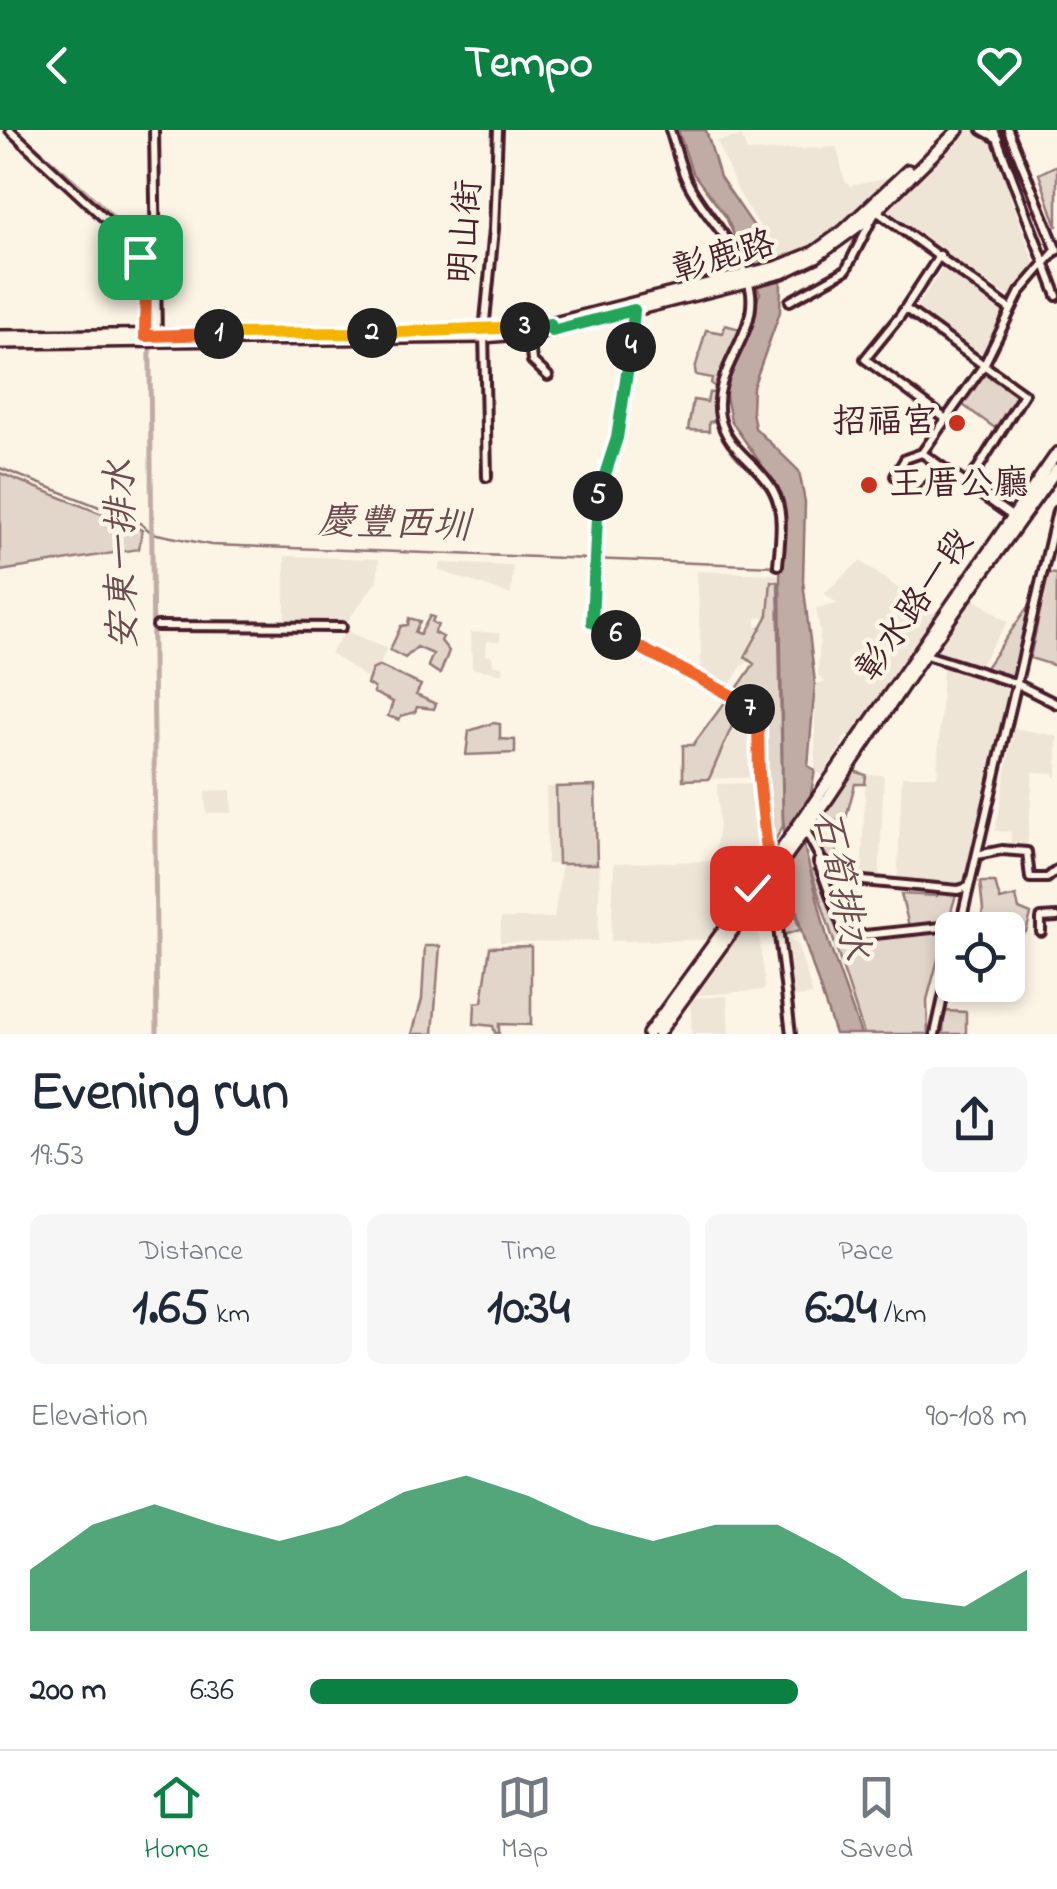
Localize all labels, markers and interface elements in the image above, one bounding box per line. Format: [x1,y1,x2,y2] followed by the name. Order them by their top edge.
[464,32,593,98] text: Tempo
[30,38,85,93] icon: back
[972,38,1027,93] icon: heart
[438,178,496,286] street label: 明山街
[98,215,183,300] pin
[666,219,782,297] street label: 彰鹿路
[113,230,168,285] icon: arrive
[500,302,550,352] pin: 3
[519,306,531,347] text: 3
[347,308,397,358] pin: 2
[194,309,244,359] pin: 1
[365,312,379,353] text: 2
[215,313,223,354] text: 1
[606,322,656,372] pin: 4
[625,326,637,367] text: 4
[832,398,937,449] place label: 招福宮
[946,412,968,434] marker: 招福宮
[94,459,154,650] water label: 安東一排水
[889,460,1029,511] place label: 王厝公廳
[573,471,623,521] pin: 5
[858,474,880,496] marker: 王厝公廳
[590,475,606,516] text: 5
[317,495,475,557] water label: 慶豐西圳
[845,520,987,692] street label: 彰水路一段
[591,610,641,660] pin: 6
[610,614,622,655] text: 6
[725,684,775,734] pin: 7
[744,688,756,729] text: 7
[796,805,882,966] water label: 石筍排水
[710,846,795,931] pin
[725,861,780,916] icon: check
[935,912,1025,1002] map controls
[935,912,1025,1002] button: locate
[30,1055,289,1135] text: Evening run
[922,1067,1027,1172] button: share
[30,1133,84,1180] text: 19:53
[140,1232,243,1273] text: Distance
[501,1232,556,1273] text: Time
[839,1232,893,1273] text: Pace
[132,1273,209,1346] text: 1.65
[487,1273,570,1346] text: 10:34
[805,1273,877,1346] text: 6:24
[209,1295,250,1336] text: km
[877,1295,927,1336] text: /km
[30,1394,148,1441] text: Elevation
[925,1394,1027,1441] text: 90–108 m
[30,1668,106,1715] text: 200 m
[190,1668,234,1715] text: 6:36
[144,1770,209,1871] tab: Home
[497,1770,552,1871] tab: Map
[840,1770,913,1871] tab: Saved

